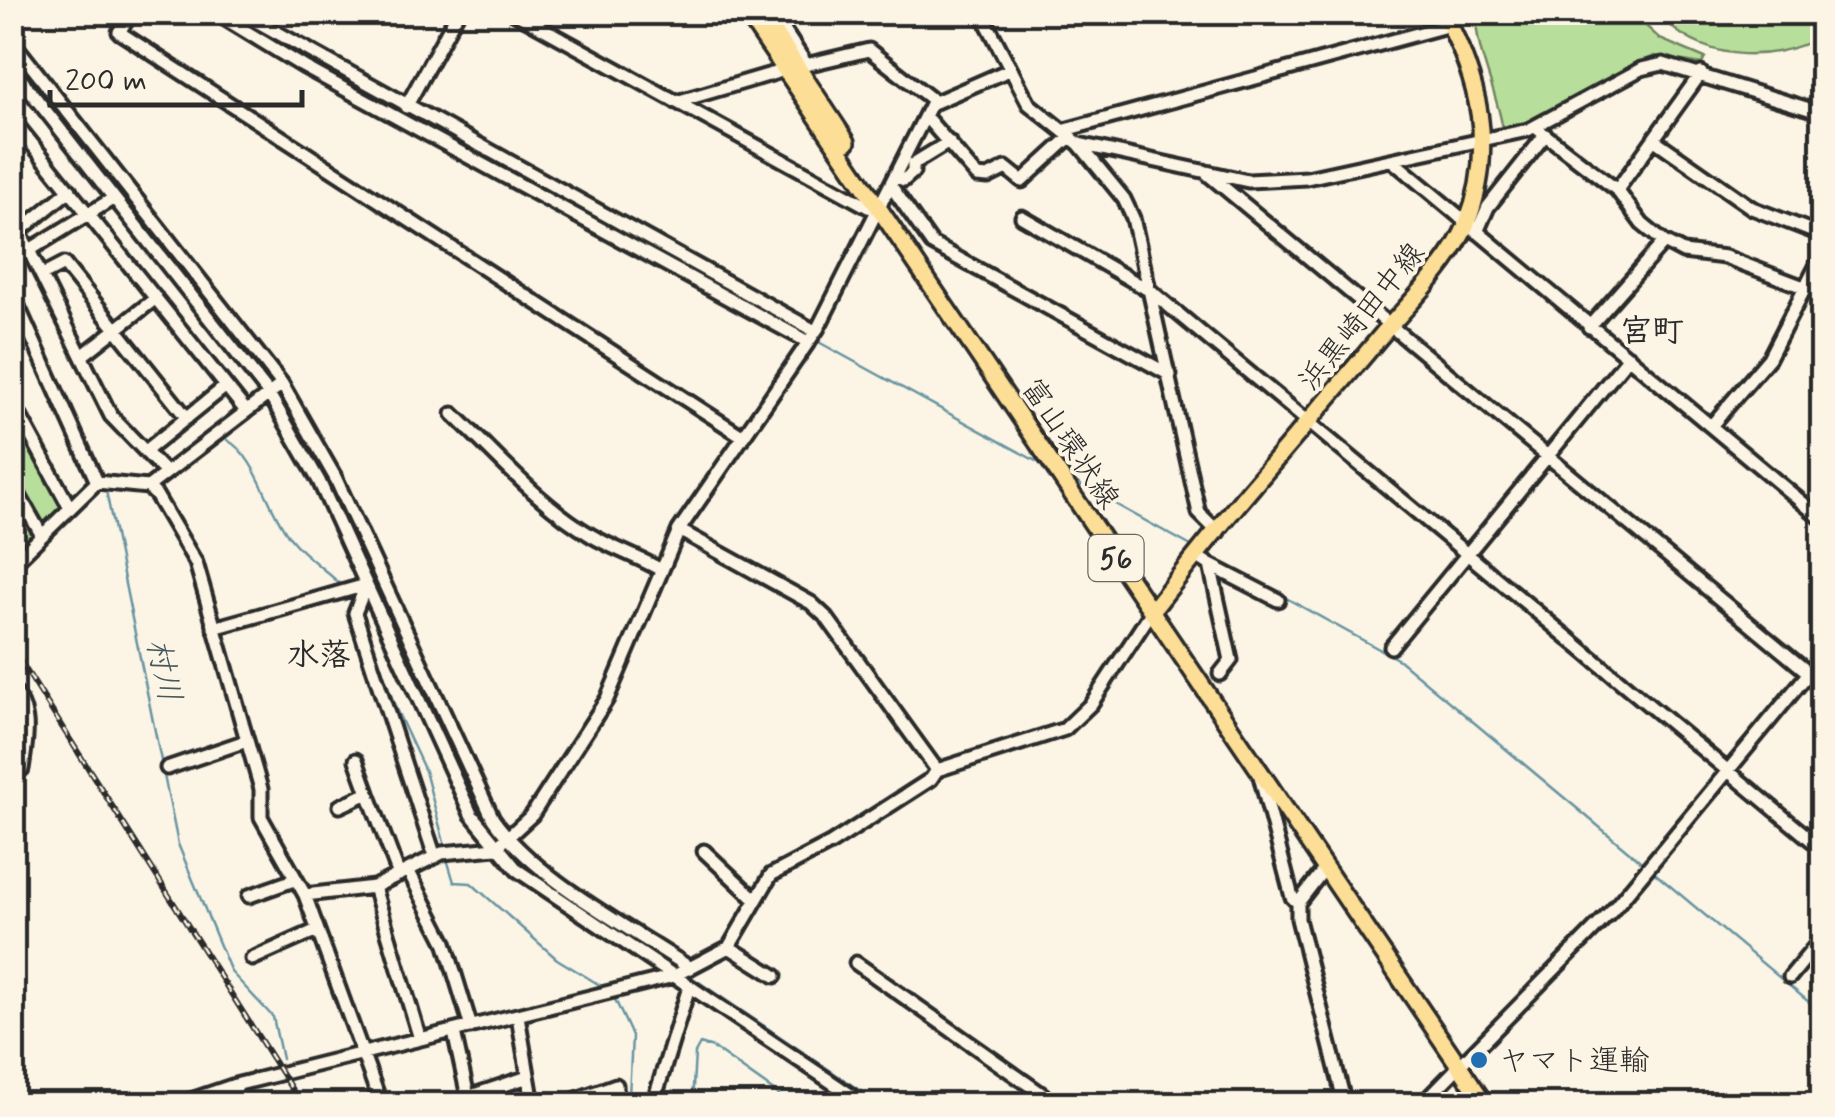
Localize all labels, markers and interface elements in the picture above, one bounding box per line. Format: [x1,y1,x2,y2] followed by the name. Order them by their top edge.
[50,45,302,107] scale bar
[65,62,147,101] text: 200 m
[1290,235,1434,399] street label: 浜黒崎田中線
[1620,311,1684,353] district label: 宮町
[1012,371,1128,517] street label: 富山環状線
[1088,535,1144,581] road number: 56
[136,635,190,706] water label: 村川
[287,635,351,677] district label: 水落
[1499,1042,1649,1081] place label: ヤマト運輸
[1468,1049,1490,1071] marker: ヤマト運輸

